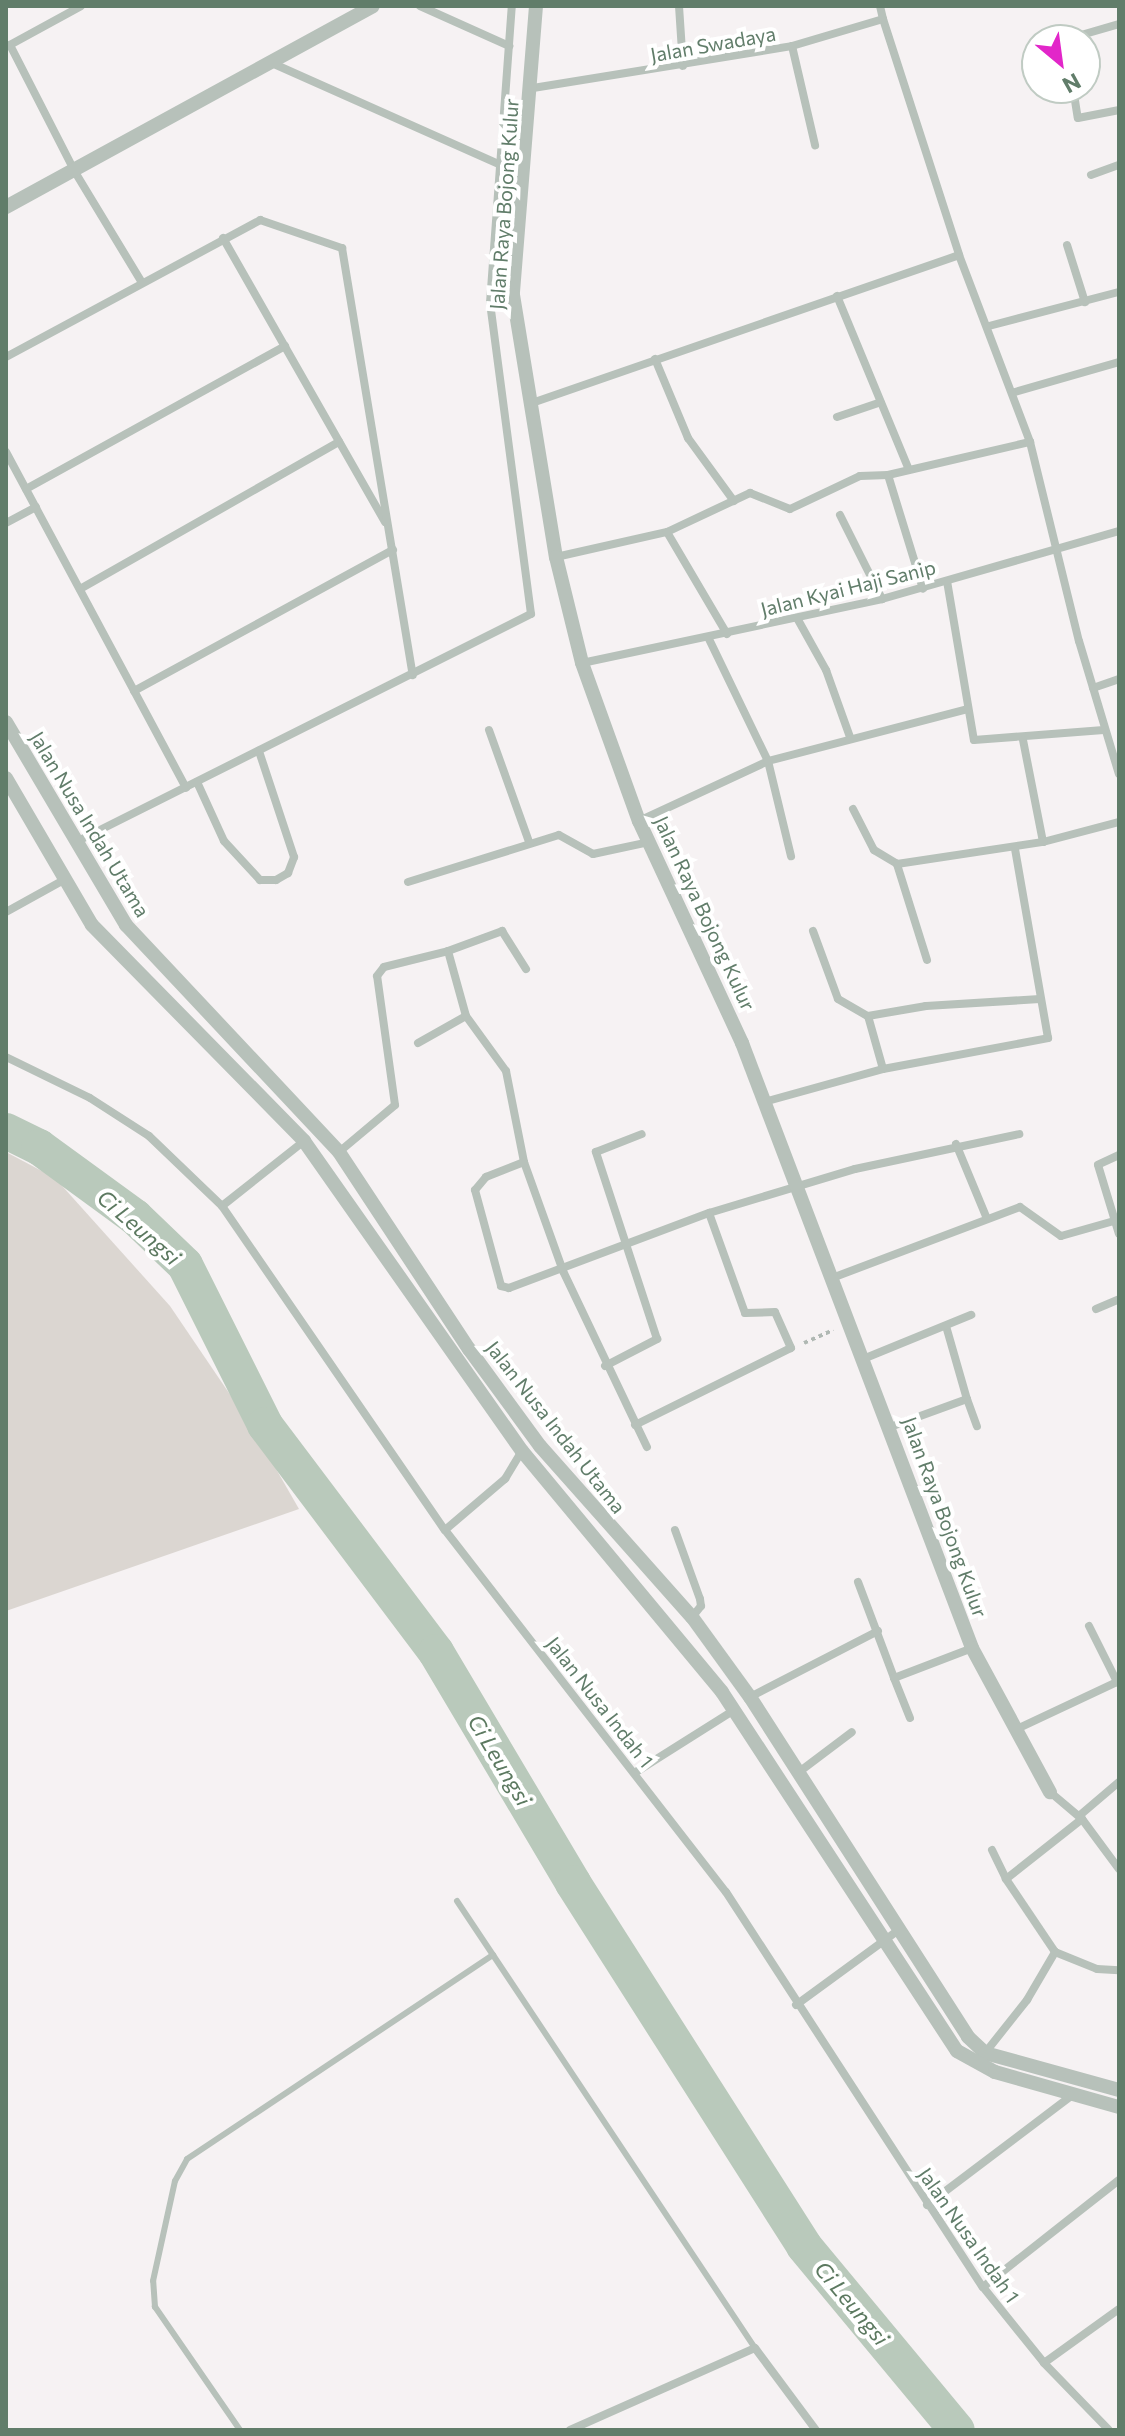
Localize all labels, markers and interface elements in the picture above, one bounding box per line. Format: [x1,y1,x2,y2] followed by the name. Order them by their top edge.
[648,21,778,67] street label: Jalan Swadaya
[1021,24,1101,104] north arrow
[1058,68,1086,99] text: N
[485,98,523,310] street label: Jalan Raya Bojong Kulur
[758,555,938,621] street label: Jalan Kyai Haji Sanip
[25,727,155,921] street label: Jalan Nusa Indah Utama
[649,812,761,1014] street label: Jalan Raya Bojong Kulur
[92,1184,186,1270] water label: Ci Leungsi
[481,1336,631,1518] street label: Jalan Nusa Indah Utama
[898,1413,992,1621] street label: Jalan Raya Bojong Kulur
[541,1632,659,1772] street label: Jalan Nusa Indah 1
[463,1710,537,1810] water label: Ci Leungsi
[913,2163,1025,2307] street label: Jalan Nusa Indah 1
[809,2256,895,2350] water label: Ci Leungsi

